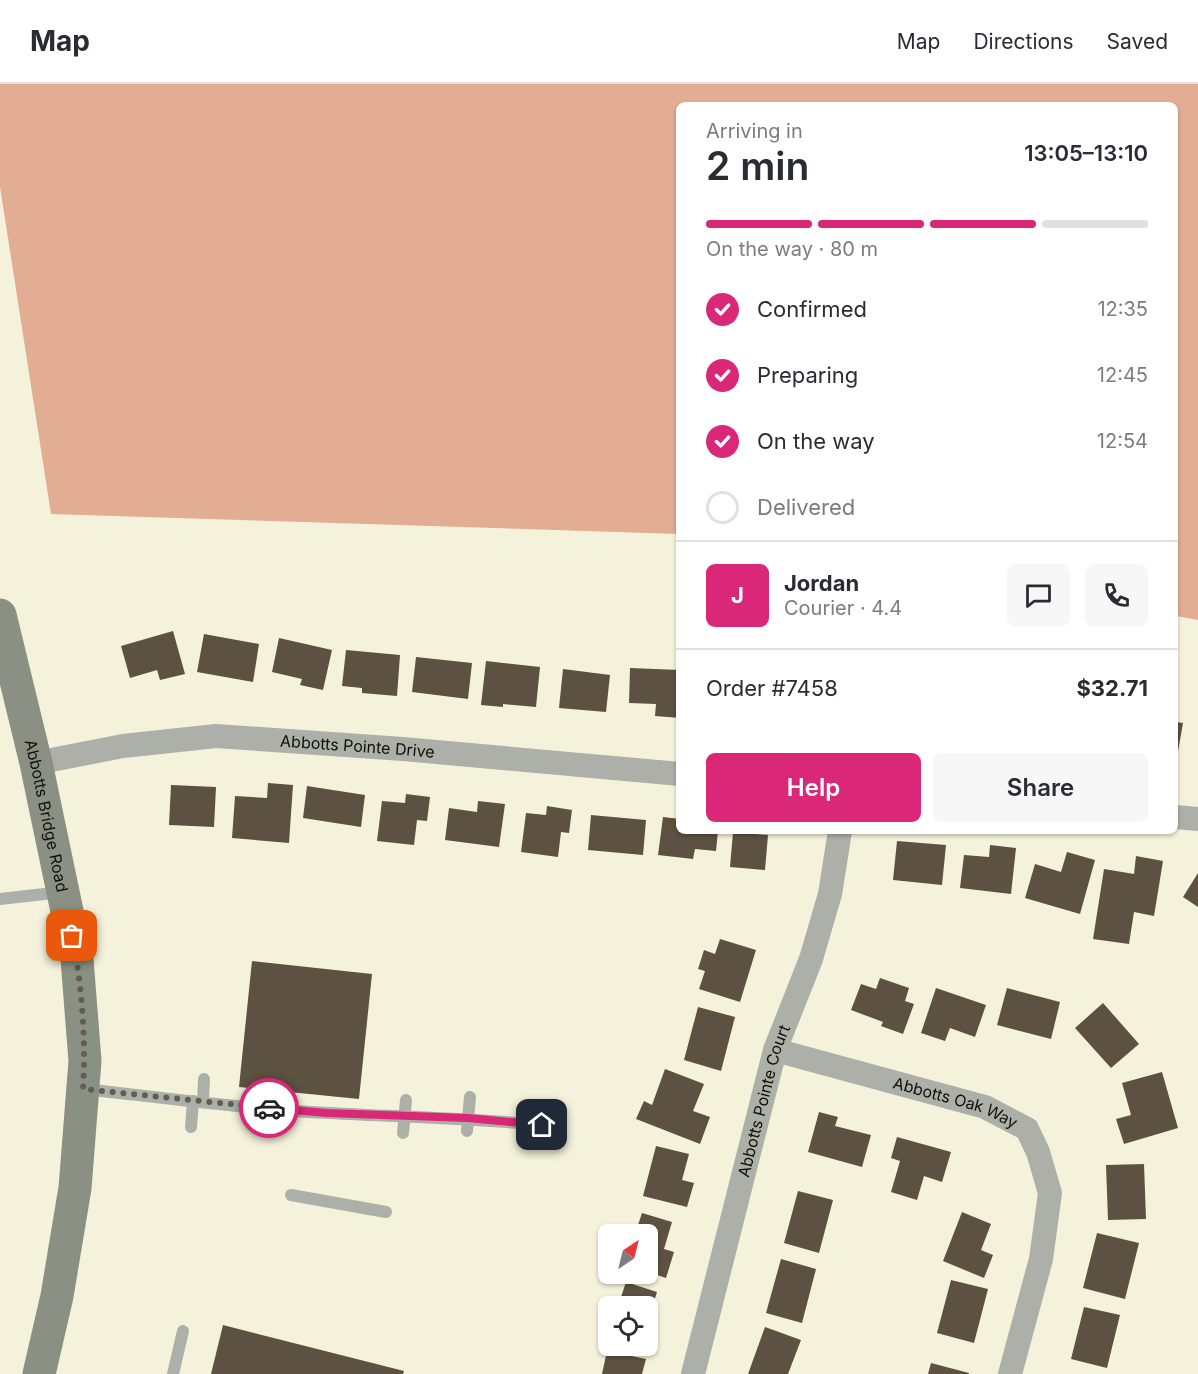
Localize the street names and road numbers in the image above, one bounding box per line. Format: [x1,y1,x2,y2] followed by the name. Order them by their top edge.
[280,730,436,762] street label: Abbotts Pointe Drive
[21,737,73,894] street label: Abbotts Bridge Road
[733,1022,794,1179] street label: Abbotts Pointe Court
[891,1073,1021,1132] street label: Abbotts Oak Way

